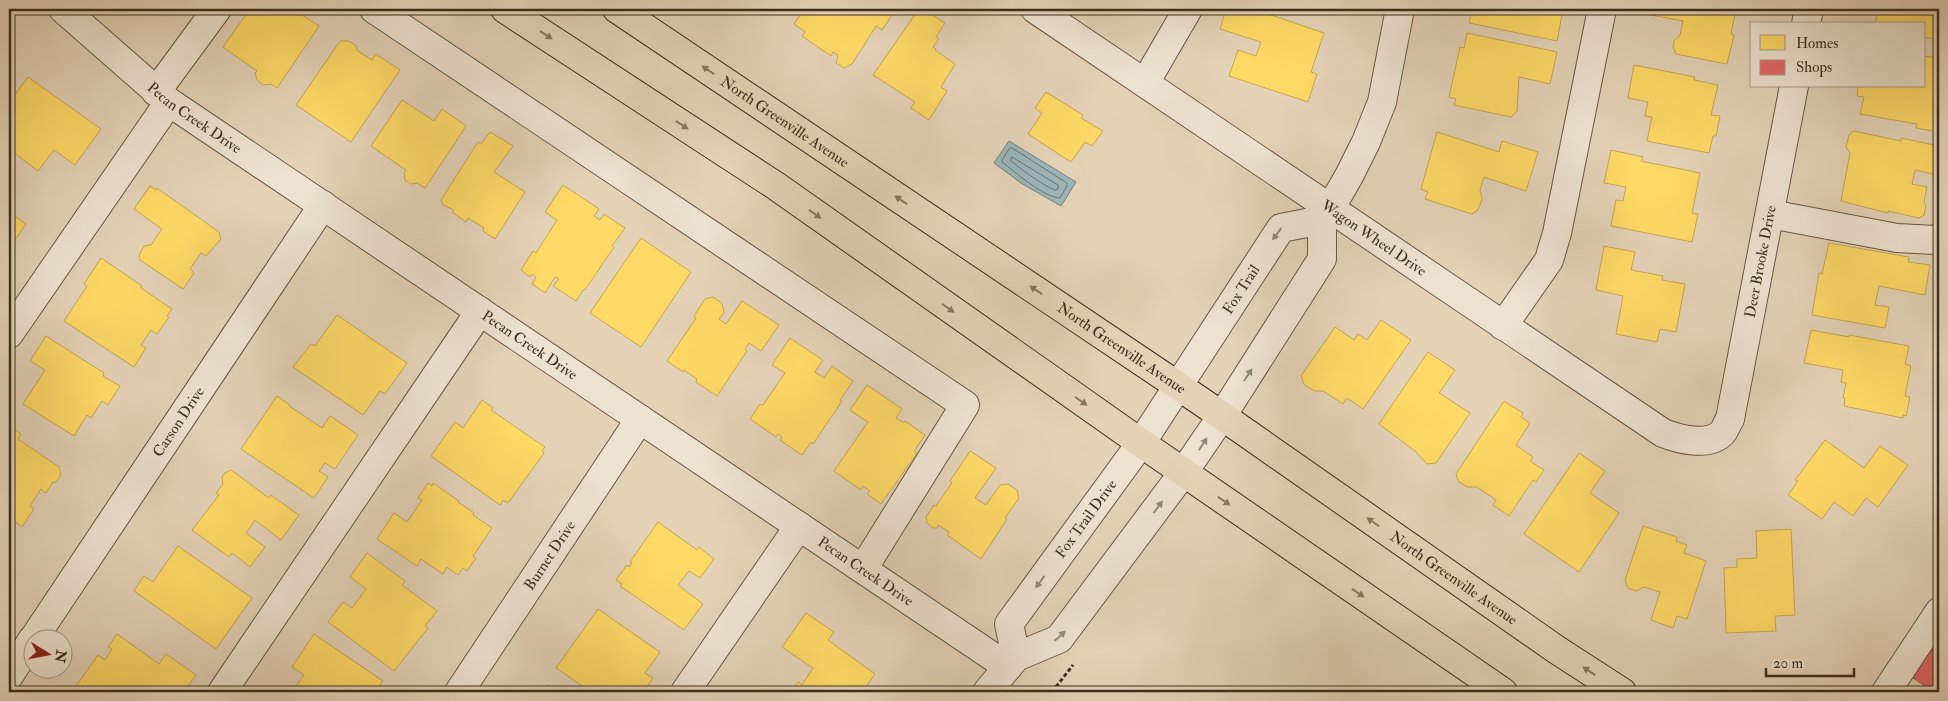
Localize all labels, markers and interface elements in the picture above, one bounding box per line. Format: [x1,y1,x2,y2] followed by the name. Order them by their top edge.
[1750,22,1926,88] legend
[539,31,553,40] one-way arrow
[1796,34,1838,53] text: Homes
[1796,58,1832,78] text: Shops
[702,65,715,75] one-way arrow
[716,72,852,172] street label: North Greenville Avenue
[143,78,245,158] street label: Pecan Creek Drive
[675,120,689,129] one-way arrow
[895,195,908,205] one-way arrow
[1317,195,1430,281] street label: Wagon Wheel Drive
[1741,204,1781,320] street label: Deer Brooke Drive
[809,209,822,219] one-way arrow
[1272,228,1282,241] one-way arrow
[1218,261,1264,318] street label: Fox Trail
[1030,285,1043,295] one-way arrow
[1053,298,1189,398] street label: North Greenville Avenue
[941,303,955,313] one-way arrow
[478,306,581,384] street label: Pecan Creek Drive
[1244,368,1253,382] one-way arrow
[149,383,209,461] street label: Carson Drive
[1074,396,1088,406] one-way arrow
[1198,438,1208,451] one-way arrow
[1051,476,1121,562] street label: Fox Trail Drive
[1217,496,1230,505] one-way arrow
[1153,500,1163,514] one-way arrow
[520,517,580,594] street label: Burnet Drive
[1366,517,1380,527] one-way arrow
[1386,527,1521,629] street label: North Greenville Avenue
[814,533,917,611] street label: Pecan Creek Drive
[1035,575,1045,589] one-way arrow
[1351,588,1364,597] one-way arrow
[22,628,72,678] north arrow
[1053,631,1066,642] one-way arrow
[1766,646,1853,678] scale bar
[51,648,70,664] text: N
[1773,654,1803,673] text: 20 m
[1583,666,1596,676] one-way arrow

